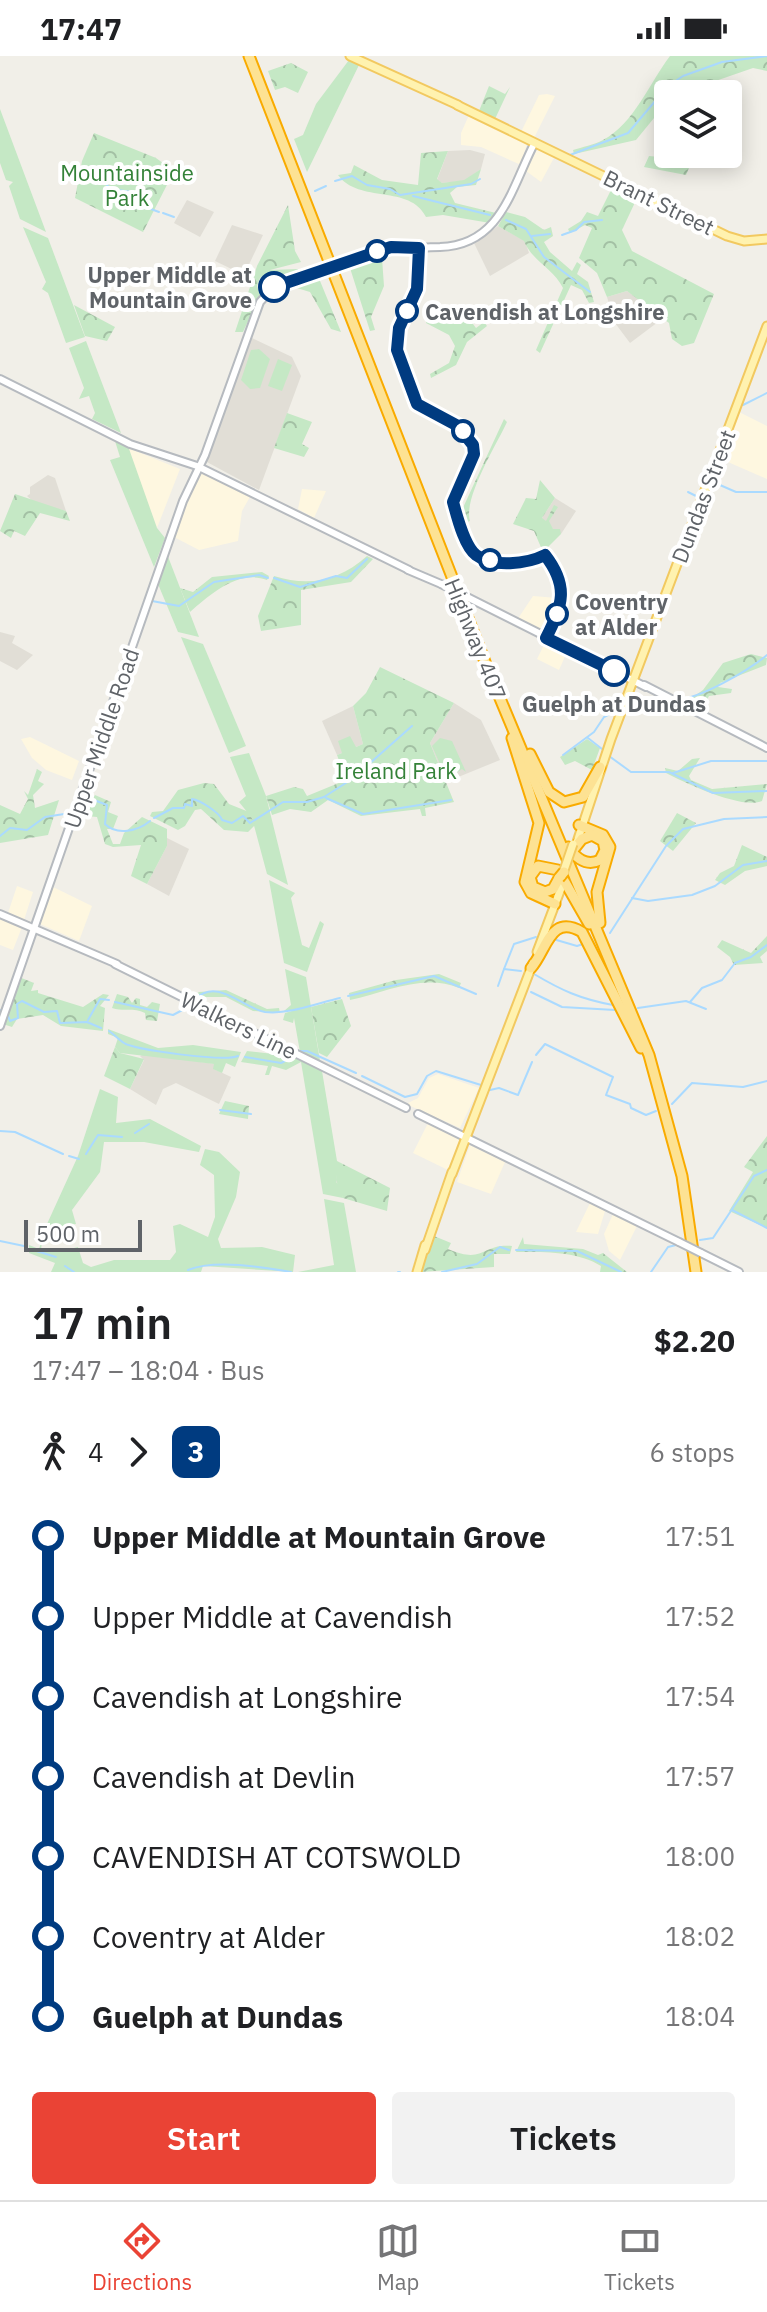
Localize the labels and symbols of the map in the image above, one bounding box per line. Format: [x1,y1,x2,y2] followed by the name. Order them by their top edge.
[60,158,194,212] park label: Mountainside Park
[599,163,719,241] street label: Brant Street
[366,240,388,262] unlabelled marker
[87,260,252,314] place label: Upper Middle at Mountain Grove
[259,272,289,302] marker: Upper Middle at Mountain Grove
[425,297,665,326] place label: Cavendish at Longshire
[396,300,418,322] marker: Cavendish at Longshire
[452,420,474,442] unlabelled marker
[664,425,742,567] street label: Dundas Street
[479,549,501,571] unlabelled marker
[438,574,514,704] street label: Highway 407
[575,587,668,641] place label: Coventry at Alder
[546,603,568,625] marker: Coventry at Alder
[57,644,145,832] street label: Upper Middle Road
[599,656,629,686] marker: Guelph at Dundas
[522,689,706,718] place label: Guelph at Dundas
[335,756,457,785] park label: Ireland Park
[176,984,302,1066] street label: Walkers Line
[24,1216,142,1252] scale bar

